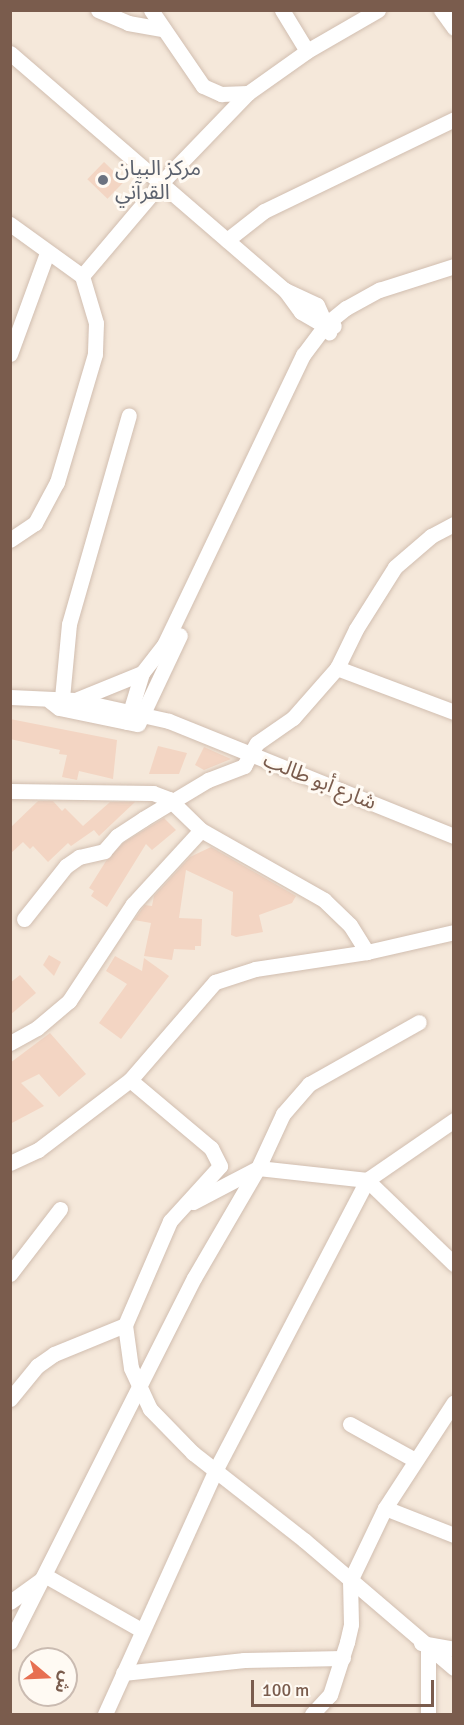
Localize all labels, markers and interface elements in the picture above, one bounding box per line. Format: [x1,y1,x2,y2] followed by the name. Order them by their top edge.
[115,155,201,205] place label: مركز البيان القرآني
[96,173,110,187] marker: مركز البيان القرآني
[260,747,380,815] street label: شارع أبو طالب
[18,1647,78,1707] north arrow
[254,1668,437,1706] scale bar
[50,1669,76,1696] text: ش
[262,1679,309,1701] text: 100 m

